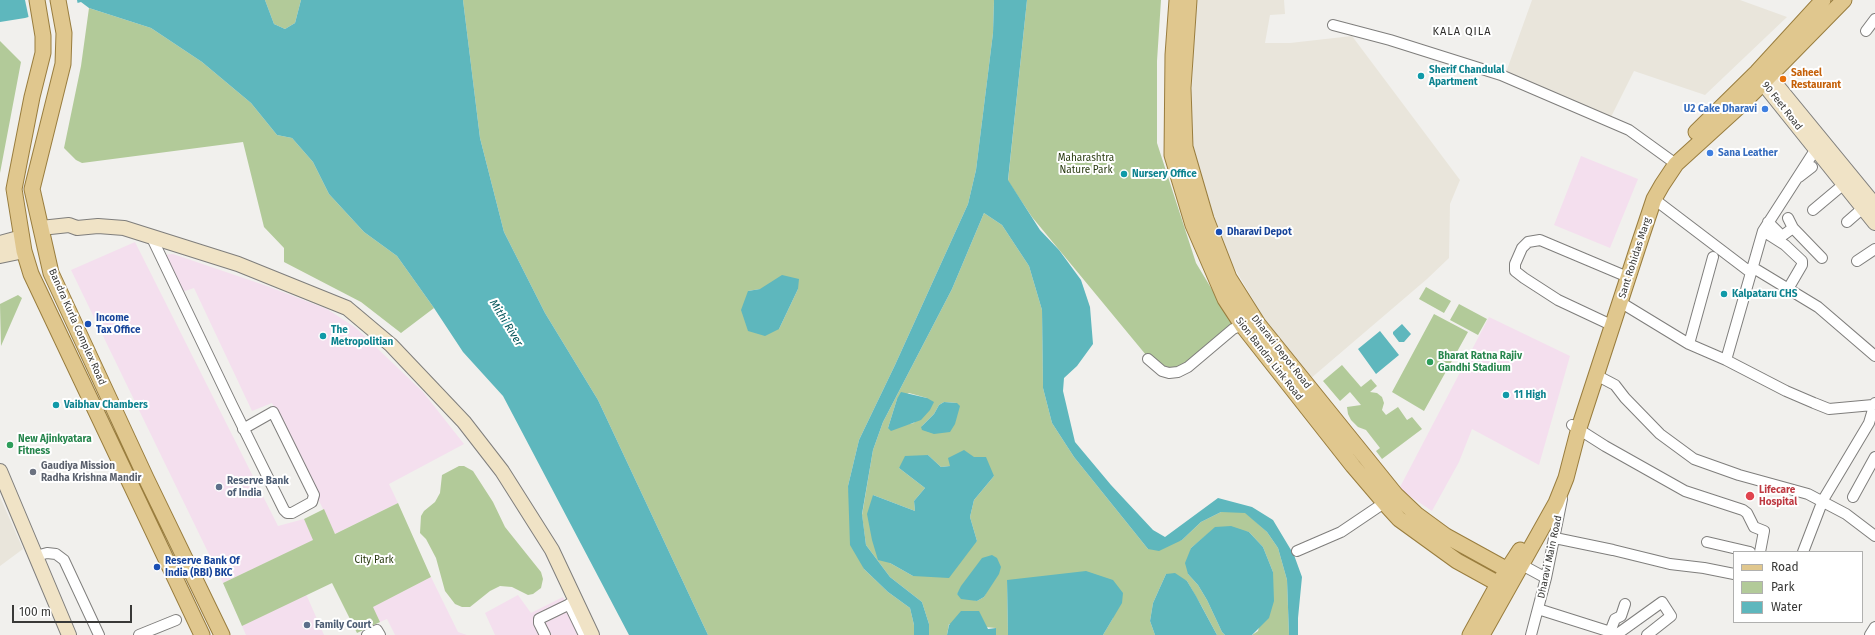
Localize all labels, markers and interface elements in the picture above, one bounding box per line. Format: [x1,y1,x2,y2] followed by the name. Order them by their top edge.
[1432,25,1492,39] district label: KALA QILA
[1429,64,1504,88] place label: Sherif Chandulal Apartment
[1791,67,1841,90] place label: Saheel Restaurant
[1416,71,1426,81] marker: Sherif Chandulal Apartment
[1778,74,1788,84] marker: Saheel Restaurant
[1759,79,1805,133] street label: 90 Feet Road
[1684,103,1757,115] place label: U2 Cake Dharavi
[1760,104,1770,114] marker: U2 Cake Dharavi
[1718,147,1778,159] place label: Sana Leather
[1705,148,1715,158] marker: Sana Leather
[1058,152,1114,176] park label: Maharashtra Nature Park
[1132,168,1197,180] place label: Nursery Office
[1119,169,1129,179] marker: Nursery Office
[1616,216,1654,300] street label: Sant Rohidas Marg
[1227,226,1292,238] place label: Dharavi Depot
[1214,227,1224,237] marker: Dharavi Depot
[46,267,108,387] street label: Bandra Kurla Complex Road
[1732,288,1797,300] place label: Kalpataru CHS
[1719,289,1729,299] marker: Kalpataru CHS
[486,297,526,349] water label: Mithi River
[96,312,140,336] place label: Income Tax Office
[1249,313,1313,391] street label: Dharavi Depot Road
[1233,315,1305,403] street label: Sion Bandra Link Road
[83,319,93,329] marker: Income Tax Office
[331,324,393,348] place label: The Metropolitian
[318,331,328,341] marker: The Metropolitian
[1438,350,1522,374] place label: Bharat Ratna Rajiv Gandhi Stadium
[1425,357,1435,367] marker: Bharat Ratna Rajiv Gandhi Stadium
[1514,389,1546,401] place label: 11 High
[1501,390,1511,400] marker: 11 High
[64,399,148,411] place label: Vaibhav Chambers
[51,400,61,410] marker: Vaibhav Chambers
[18,433,92,456] place label: New Ajinkyatara Fitness
[5,440,15,450] marker: New Ajinkyatara Fitness
[41,460,141,484] place label: Gaudiya Mission Radha Krishna Mandir
[28,467,38,477] marker: Gaudiya Mission Radha Krishna Mandir
[227,475,289,498] place label: Reserve Bank of India
[214,482,224,492] marker: Reserve Bank of India
[1759,484,1797,508] place label: Lifecare Hospital
[1744,490,1756,502] marker: Lifecare Hospital
[1535,514,1565,600] street label: Dharavi Main Road
[1733,551,1863,623] legend
[354,554,394,566] park label: City Park
[165,555,240,578] place label: Reserve Bank Of India (RBI) BKC
[1771,560,1799,574] text: Road
[152,562,162,572] marker: Reserve Bank Of India (RBI) BKC
[1771,580,1795,594] text: Park
[14,597,134,623] scale bar
[1771,600,1802,614] text: Water
[19,605,51,619] text: 100 m
[315,619,371,631] place label: Family Court
[302,620,312,630] marker: Family Court

